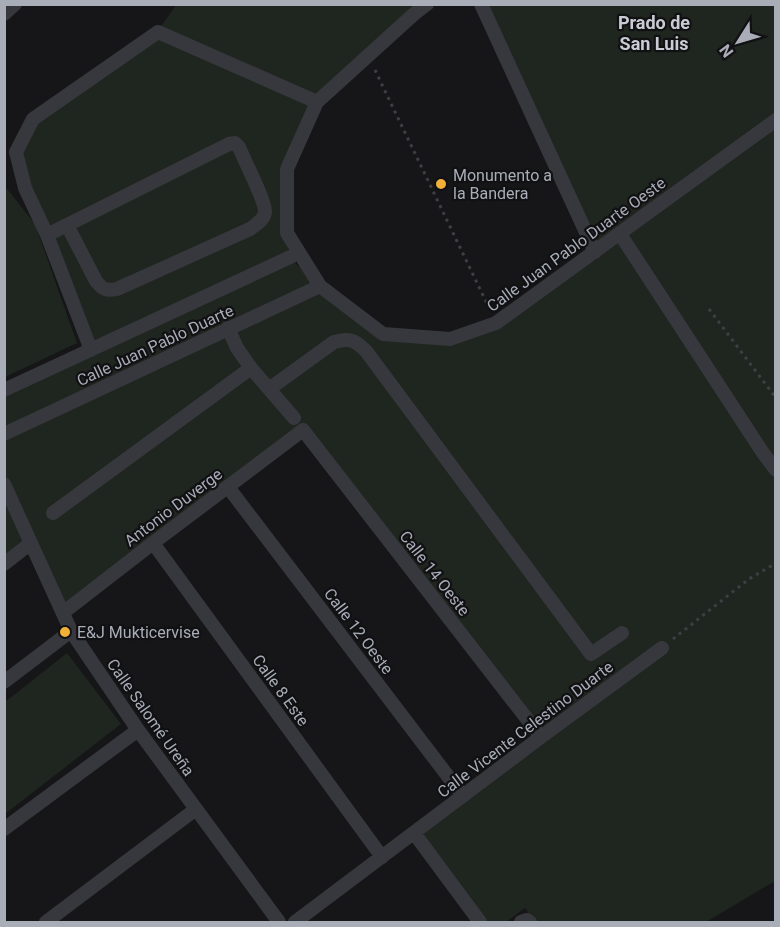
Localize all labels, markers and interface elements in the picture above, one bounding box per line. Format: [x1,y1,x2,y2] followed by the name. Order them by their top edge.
[618,12,690,54] district label: Prado de San Luis
[708,12,768,72] north arrow
[715,40,737,61] text: N
[453,166,552,203] place label: Monumento a la Bandera
[483,173,669,316] street label: Calle Juan Pablo Duarte Oeste
[434,177,448,191] marker: Monumento a la Bandera
[74,301,237,390] street label: Calle Juan Pablo Duarte
[121,464,226,550] street label: Antonio Duverge
[395,527,474,620] street label: Calle 14 Oeste
[320,585,397,678] street label: Calle 12 Oeste
[77,623,200,642] place label: E&J Mukticervise
[58,625,72,639] marker: E&J Mukticervise
[248,651,313,730] street label: Calle 8 Este
[103,655,198,780] street label: Calle Salomé Ureña
[434,657,617,802] street label: Calle Vicente Celestino Duarte

